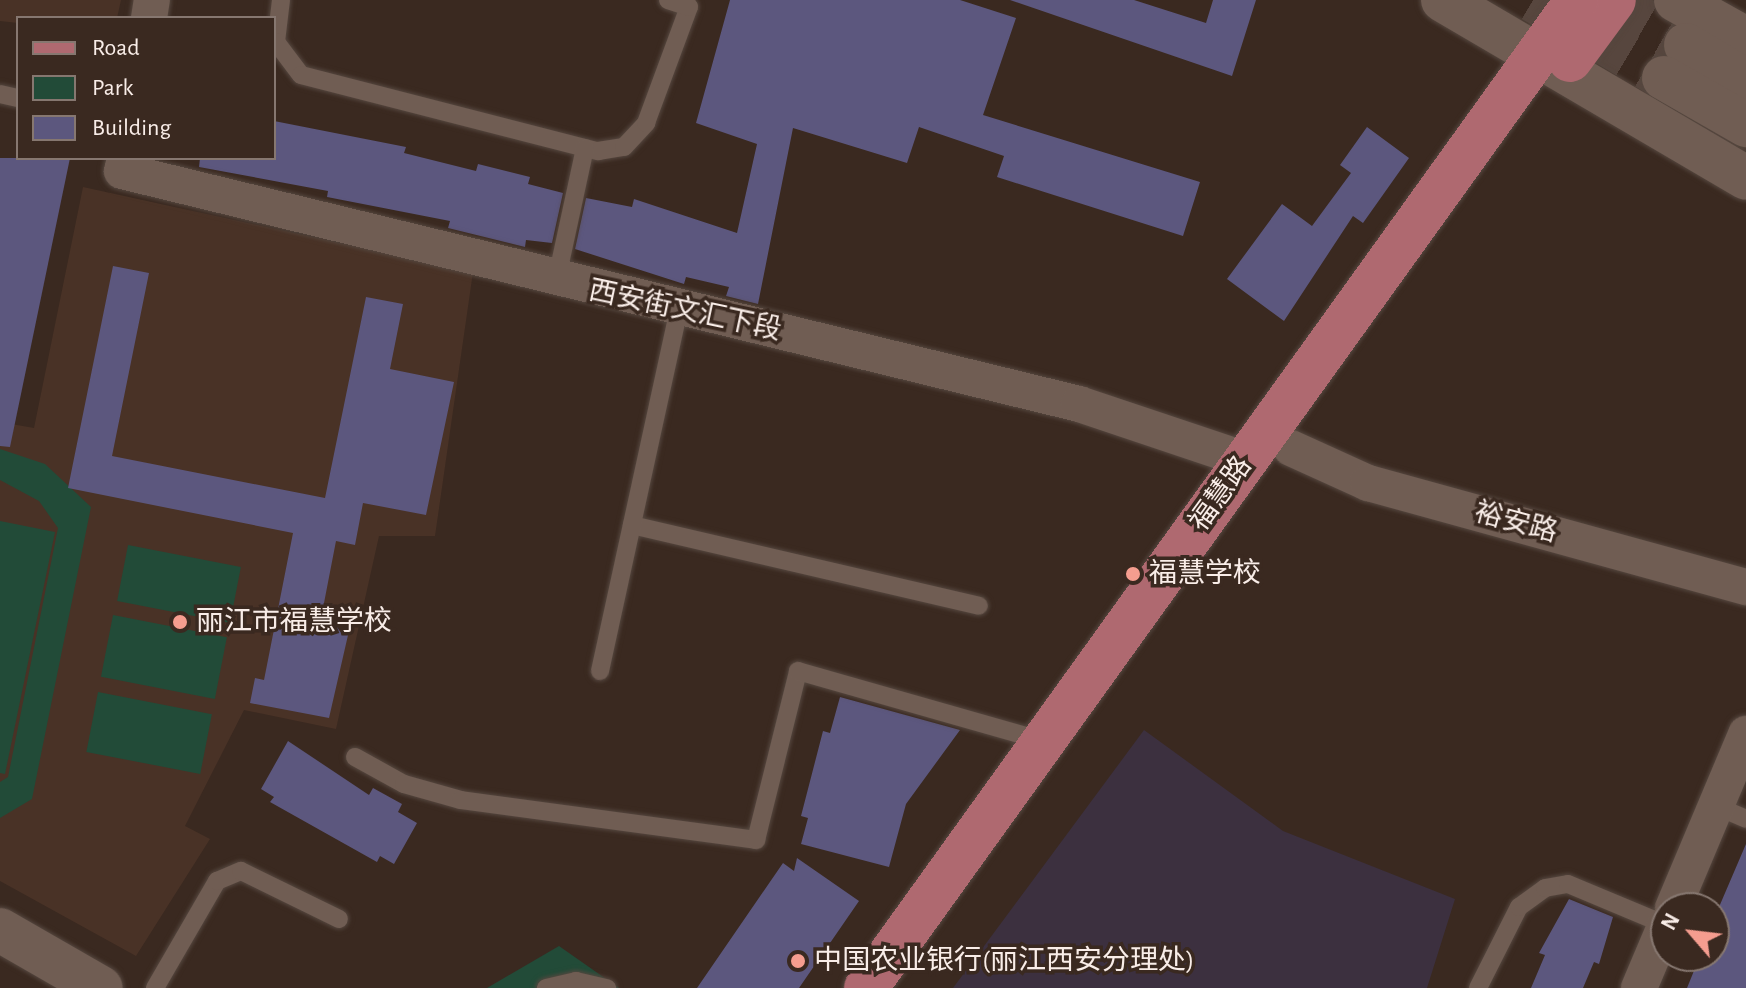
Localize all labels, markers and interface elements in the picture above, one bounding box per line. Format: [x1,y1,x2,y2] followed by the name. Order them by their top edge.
[16,16,276,160] legend
[92,36,140,60] text: Road
[92,76,133,100] text: Park
[92,116,171,140] text: Building
[586,274,784,348] street label: 西安街文汇下段
[1183,450,1259,538] street label: 福慧路
[1471,496,1561,550] street label: 裕安路
[1149,557,1261,591] place label: 福慧学校
[1124,565,1142,583] marker: 福慧学校
[196,605,392,639] place label: 丽江市福慧学校
[171,613,189,631] marker: 丽江市福慧学校
[1650,892,1730,972] north arrow
[1657,910,1684,934] text: N
[814,944,1195,978] place label: 中国农业银行(丽江西安分理处)
[789,952,807,970] marker: 中国农业银行(丽江西安分理处)

